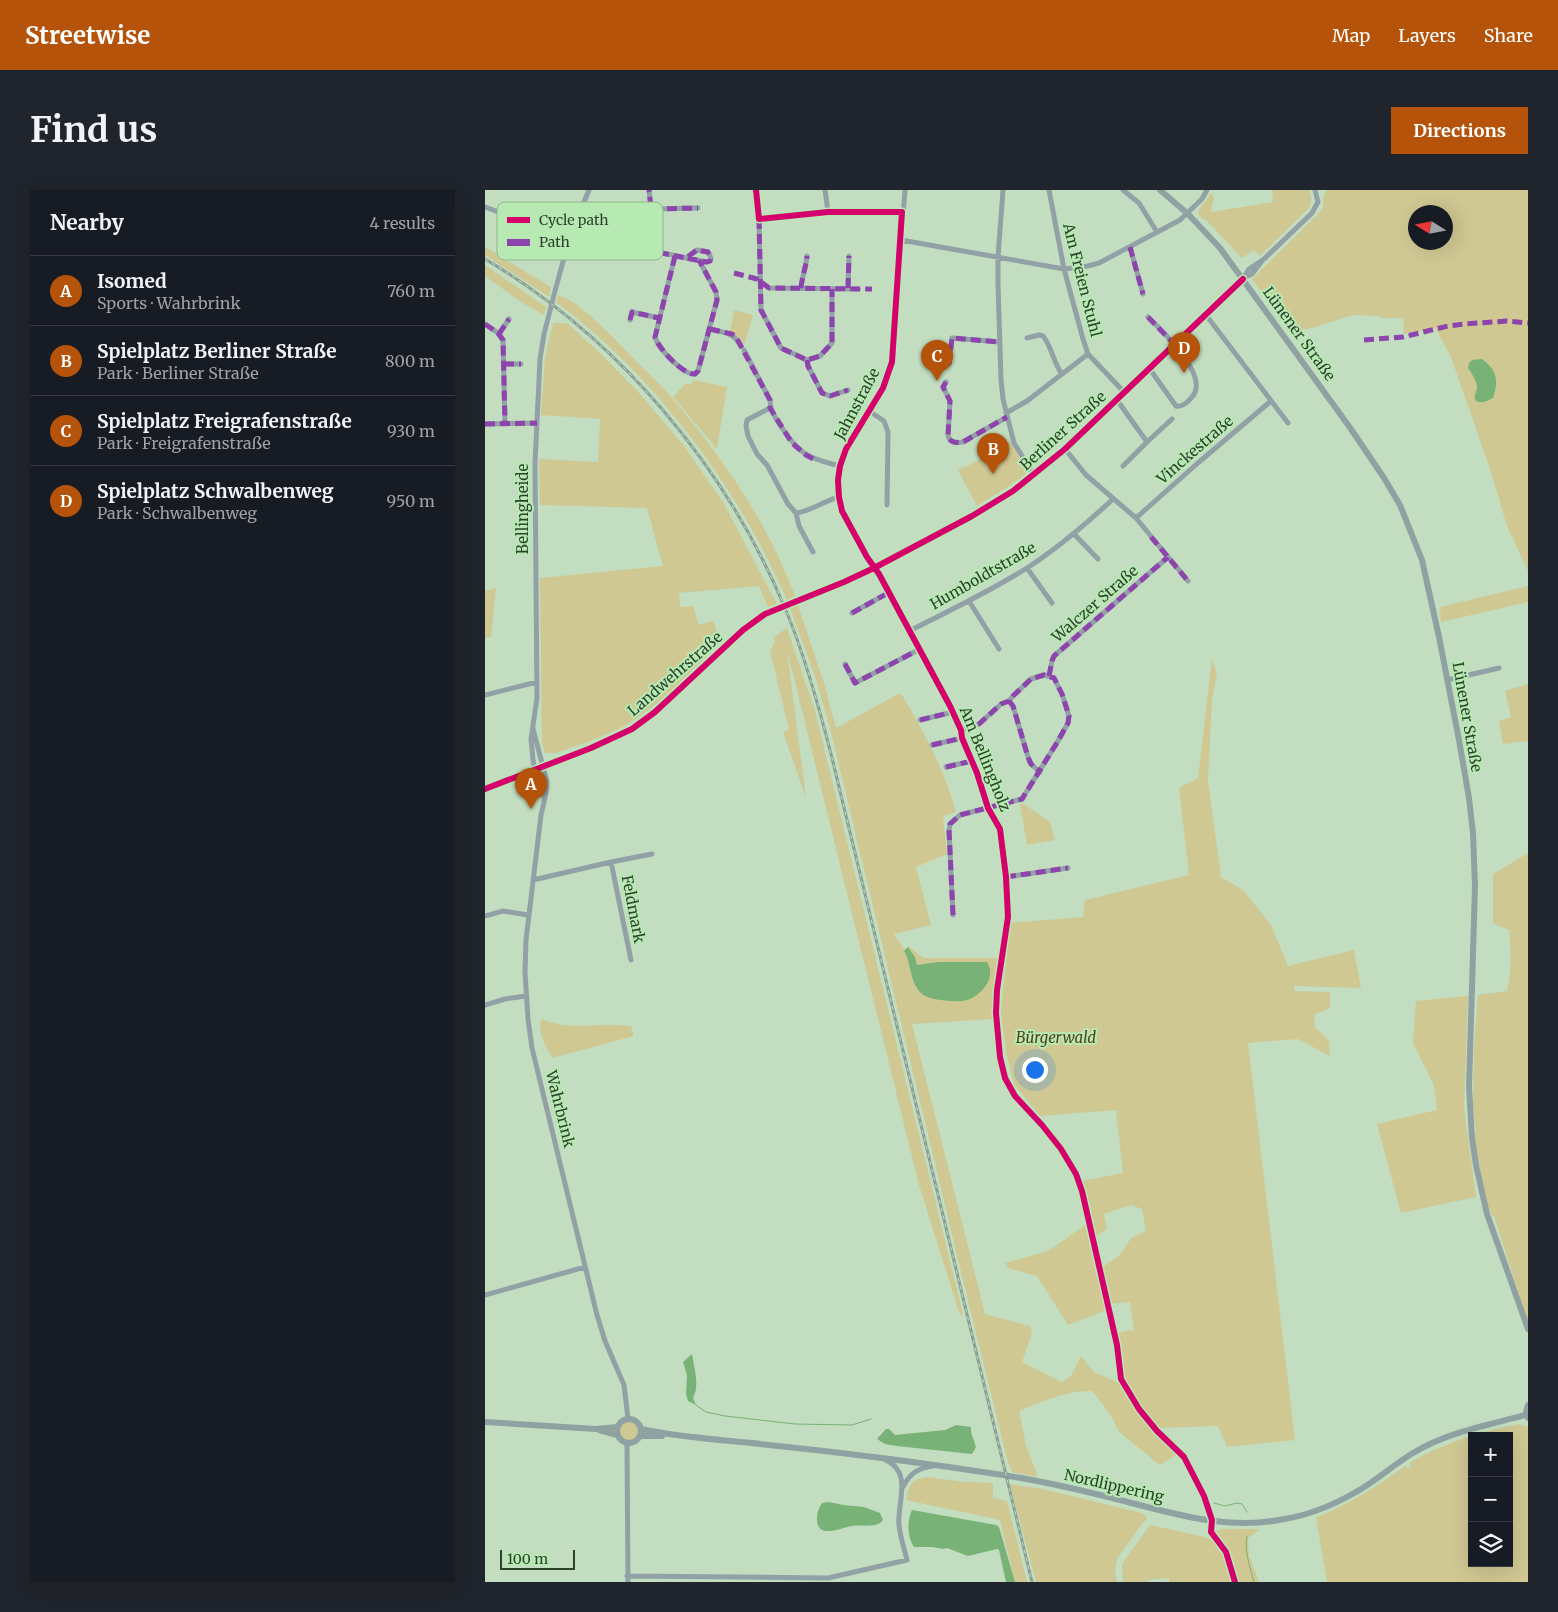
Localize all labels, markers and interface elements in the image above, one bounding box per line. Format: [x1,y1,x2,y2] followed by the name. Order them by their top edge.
[25,20,150,51] text: Streetwise
[1332,24,1370,47] text: Map
[1398,24,1456,47] text: Layers
[1484,24,1533,47] text: Share
[1391,107,1528,154] button: Directions
[30,108,157,152] text: Find us
[497,202,663,260] legend
[1408,205,1453,250] north arrow
[50,209,124,236] text: Nearby
[539,211,609,229] text: Cycle path
[369,213,435,233] text: 4 results
[1059,220,1106,339] street label: Am Freien Stuhl
[539,233,570,251] text: Path
[97,269,167,293] text: Isomed
[60,281,72,301] text: A
[387,281,435,301] text: 760 m
[1259,283,1340,385] street label: Lünener Straße
[97,293,241,313] text: Sports · Wahrbrink
[1168,332,1200,373] pin: D
[97,339,337,363] text: Spielplatz Berliner Straße
[921,340,953,381] pin: C
[60,351,72,371] text: B
[385,351,435,371] text: 800 m
[97,363,259,383] text: Park · Berliner Straße
[829,364,884,444] street label: Jahnstraße
[1016,387,1110,474] street label: Berliner Straße
[97,409,352,433] text: Spielplatz Freigrafenstraße
[1152,411,1237,489] street label: Vinckestraße
[61,421,71,441] text: C
[387,421,435,441] text: 930 m
[97,433,271,453] text: Park · Freigrafenstraße
[977,433,1009,474] pin: B
[513,464,532,554] street label: Bellingheide
[97,479,334,503] text: Spielplatz Schwalbenweg
[60,491,72,511] text: D
[387,491,435,511] text: 950 m
[97,503,257,523] text: Park · Schwalbenweg
[926,537,1039,614] street label: Humboldtstraße
[1047,561,1142,647] street label: Walczer Straße
[623,627,726,720] street label: Landwehrstraße
[1448,660,1487,774] street label: Lünener Straße
[955,703,1015,814] street label: Am Bellingholz
[515,768,547,809] pin: A
[618,873,649,945] street label: Feldmark
[1016,1028,1096,1047] park label: Bürgerwald
[1022,1057,1048,1083] your location
[542,1067,579,1150] street label: Wahrbrink
[1468,1432,1513,1567] map controls
[1468,1432,1513,1477] button: +
[1062,1465,1166,1506] street label: Nordlippering
[1468,1477,1513,1522] button: −
[1468,1522,1513,1567] button: layers
[500,1547,575,1570] scale bar
[507,1550,548,1568] text: 100 m

